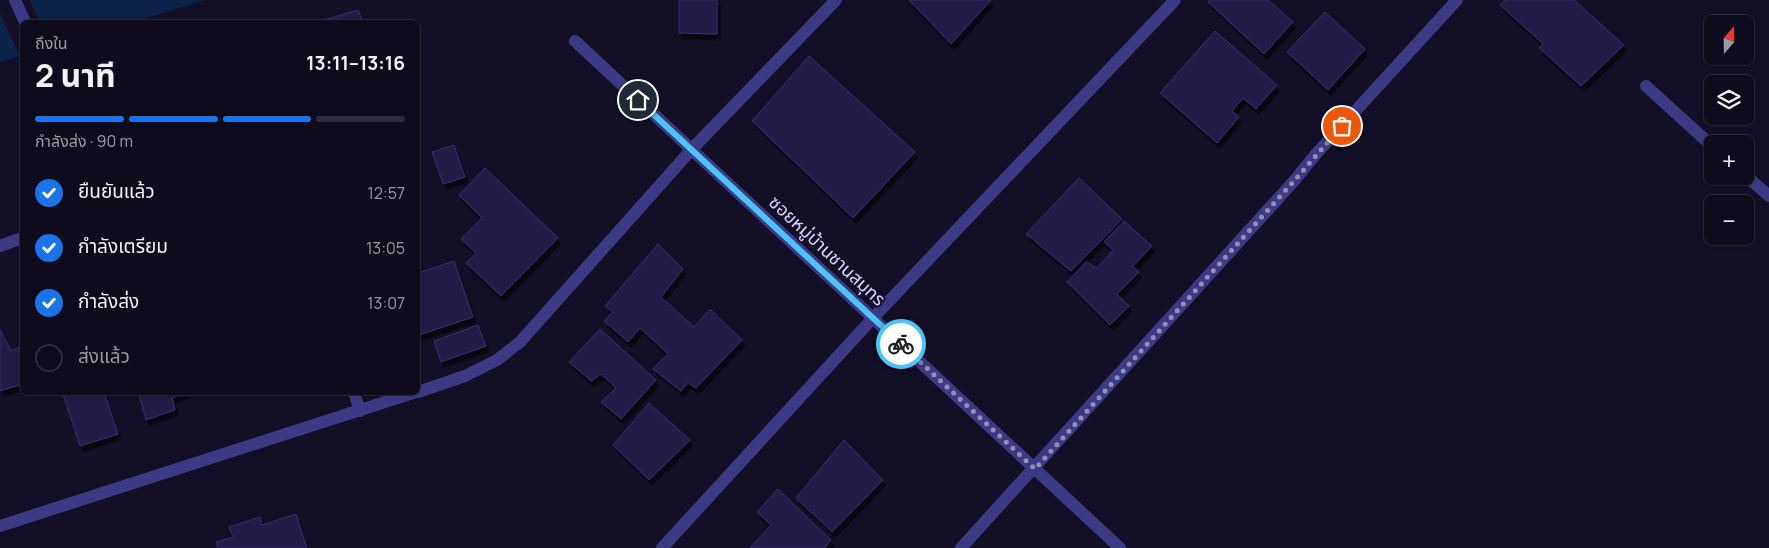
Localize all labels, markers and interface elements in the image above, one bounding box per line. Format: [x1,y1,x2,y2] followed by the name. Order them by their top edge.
[1704,15,1754,65] north arrow
[1704,15,1754,245] map controls
[35,32,68,54] text: ถึงใน
[306,50,405,76] text: 13:11–13:16
[35,53,116,97] text: 2 นาที
[1704,75,1754,125] button: layers
[617,79,659,121] pin
[624,86,652,114] icon: home
[1321,105,1363,147] pin
[1328,112,1356,140] icon: bag
[35,130,133,152] text: กำลังส่ง · 90 m
[1704,135,1754,185] button: +
[78,178,155,204] text: ยืนยันแล้ว
[35,179,63,207] icon: check
[368,182,405,204] text: 12:57
[764,190,891,311] street label: ซอยหมู่บ้านชานสมุทร
[1704,195,1754,245] button: −
[78,233,168,259] text: กำลังเตรียม
[35,234,63,262] icon: check
[366,237,405,259] text: 13:05
[78,288,139,314] text: กำลังส่ง
[35,289,63,317] icon: check
[367,292,405,314] text: 13:07
[876,319,926,369] courier
[887,330,915,358] icon: bike
[78,343,130,369] text: ส่งแล้ว

